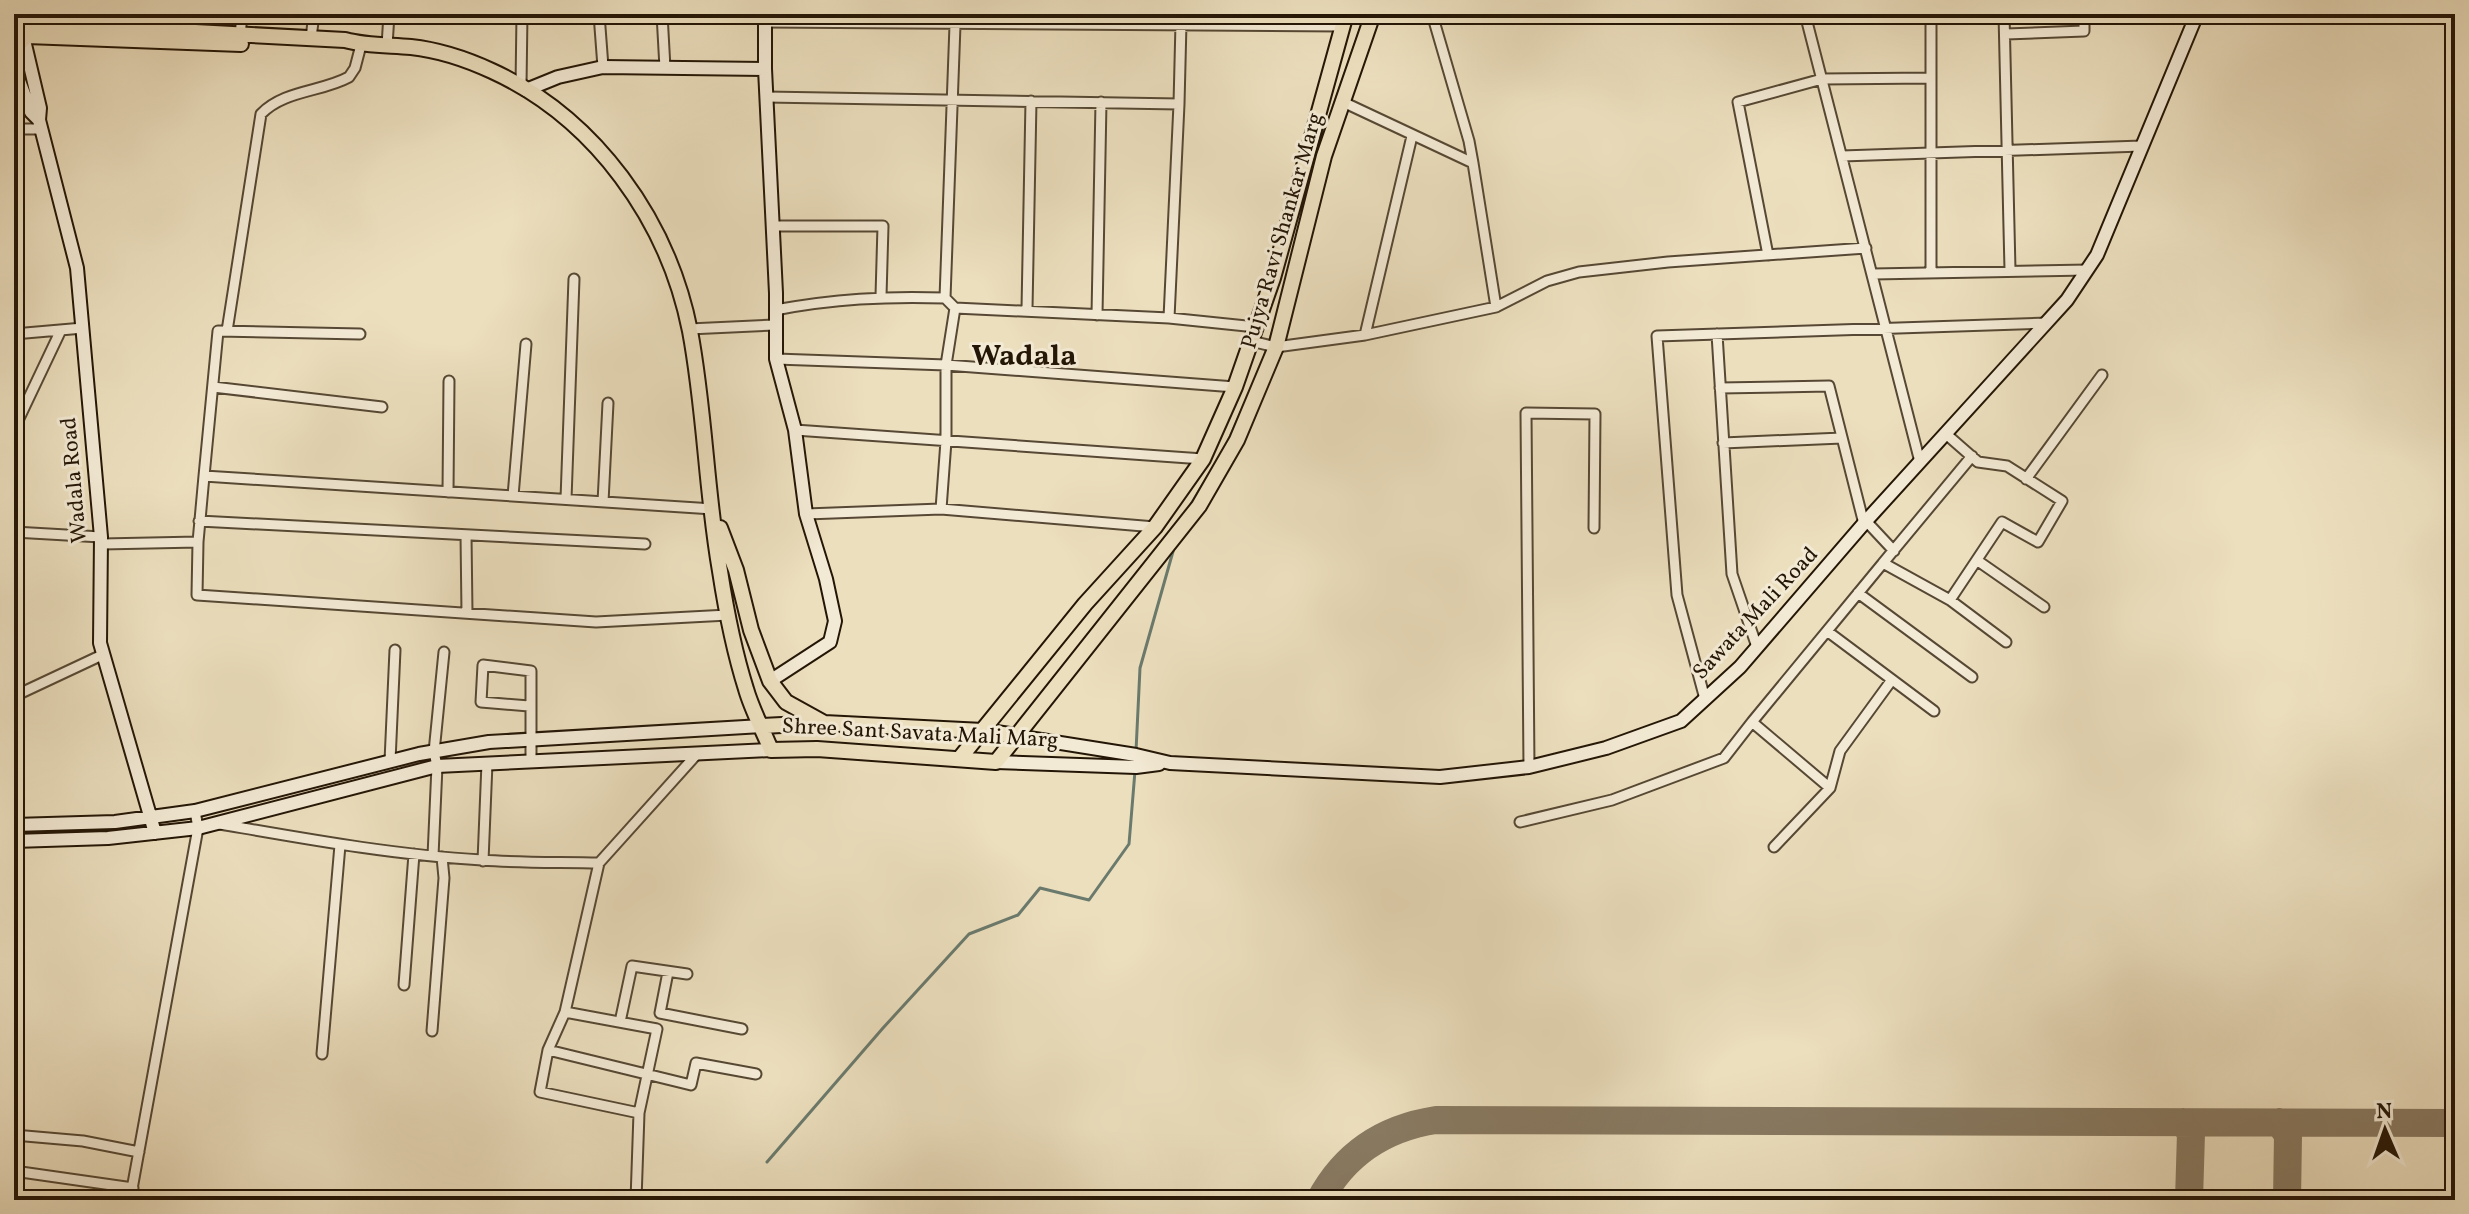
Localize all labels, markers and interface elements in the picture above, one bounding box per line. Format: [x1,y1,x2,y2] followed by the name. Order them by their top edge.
[1234,109,1332,353] street label: Pujya Ravi Shankar Marg
[971,336,1077,378] district label: Wadala
[54,416,96,544] street label: Wadala Road
[1686,541,1826,687] street label: Sawata Mali Road
[781,711,1059,757] street label: Shree Sant Savata Mali Marg
[2345,1090,2425,1170] north arrow
[2376,1097,2393,1128] text: N

